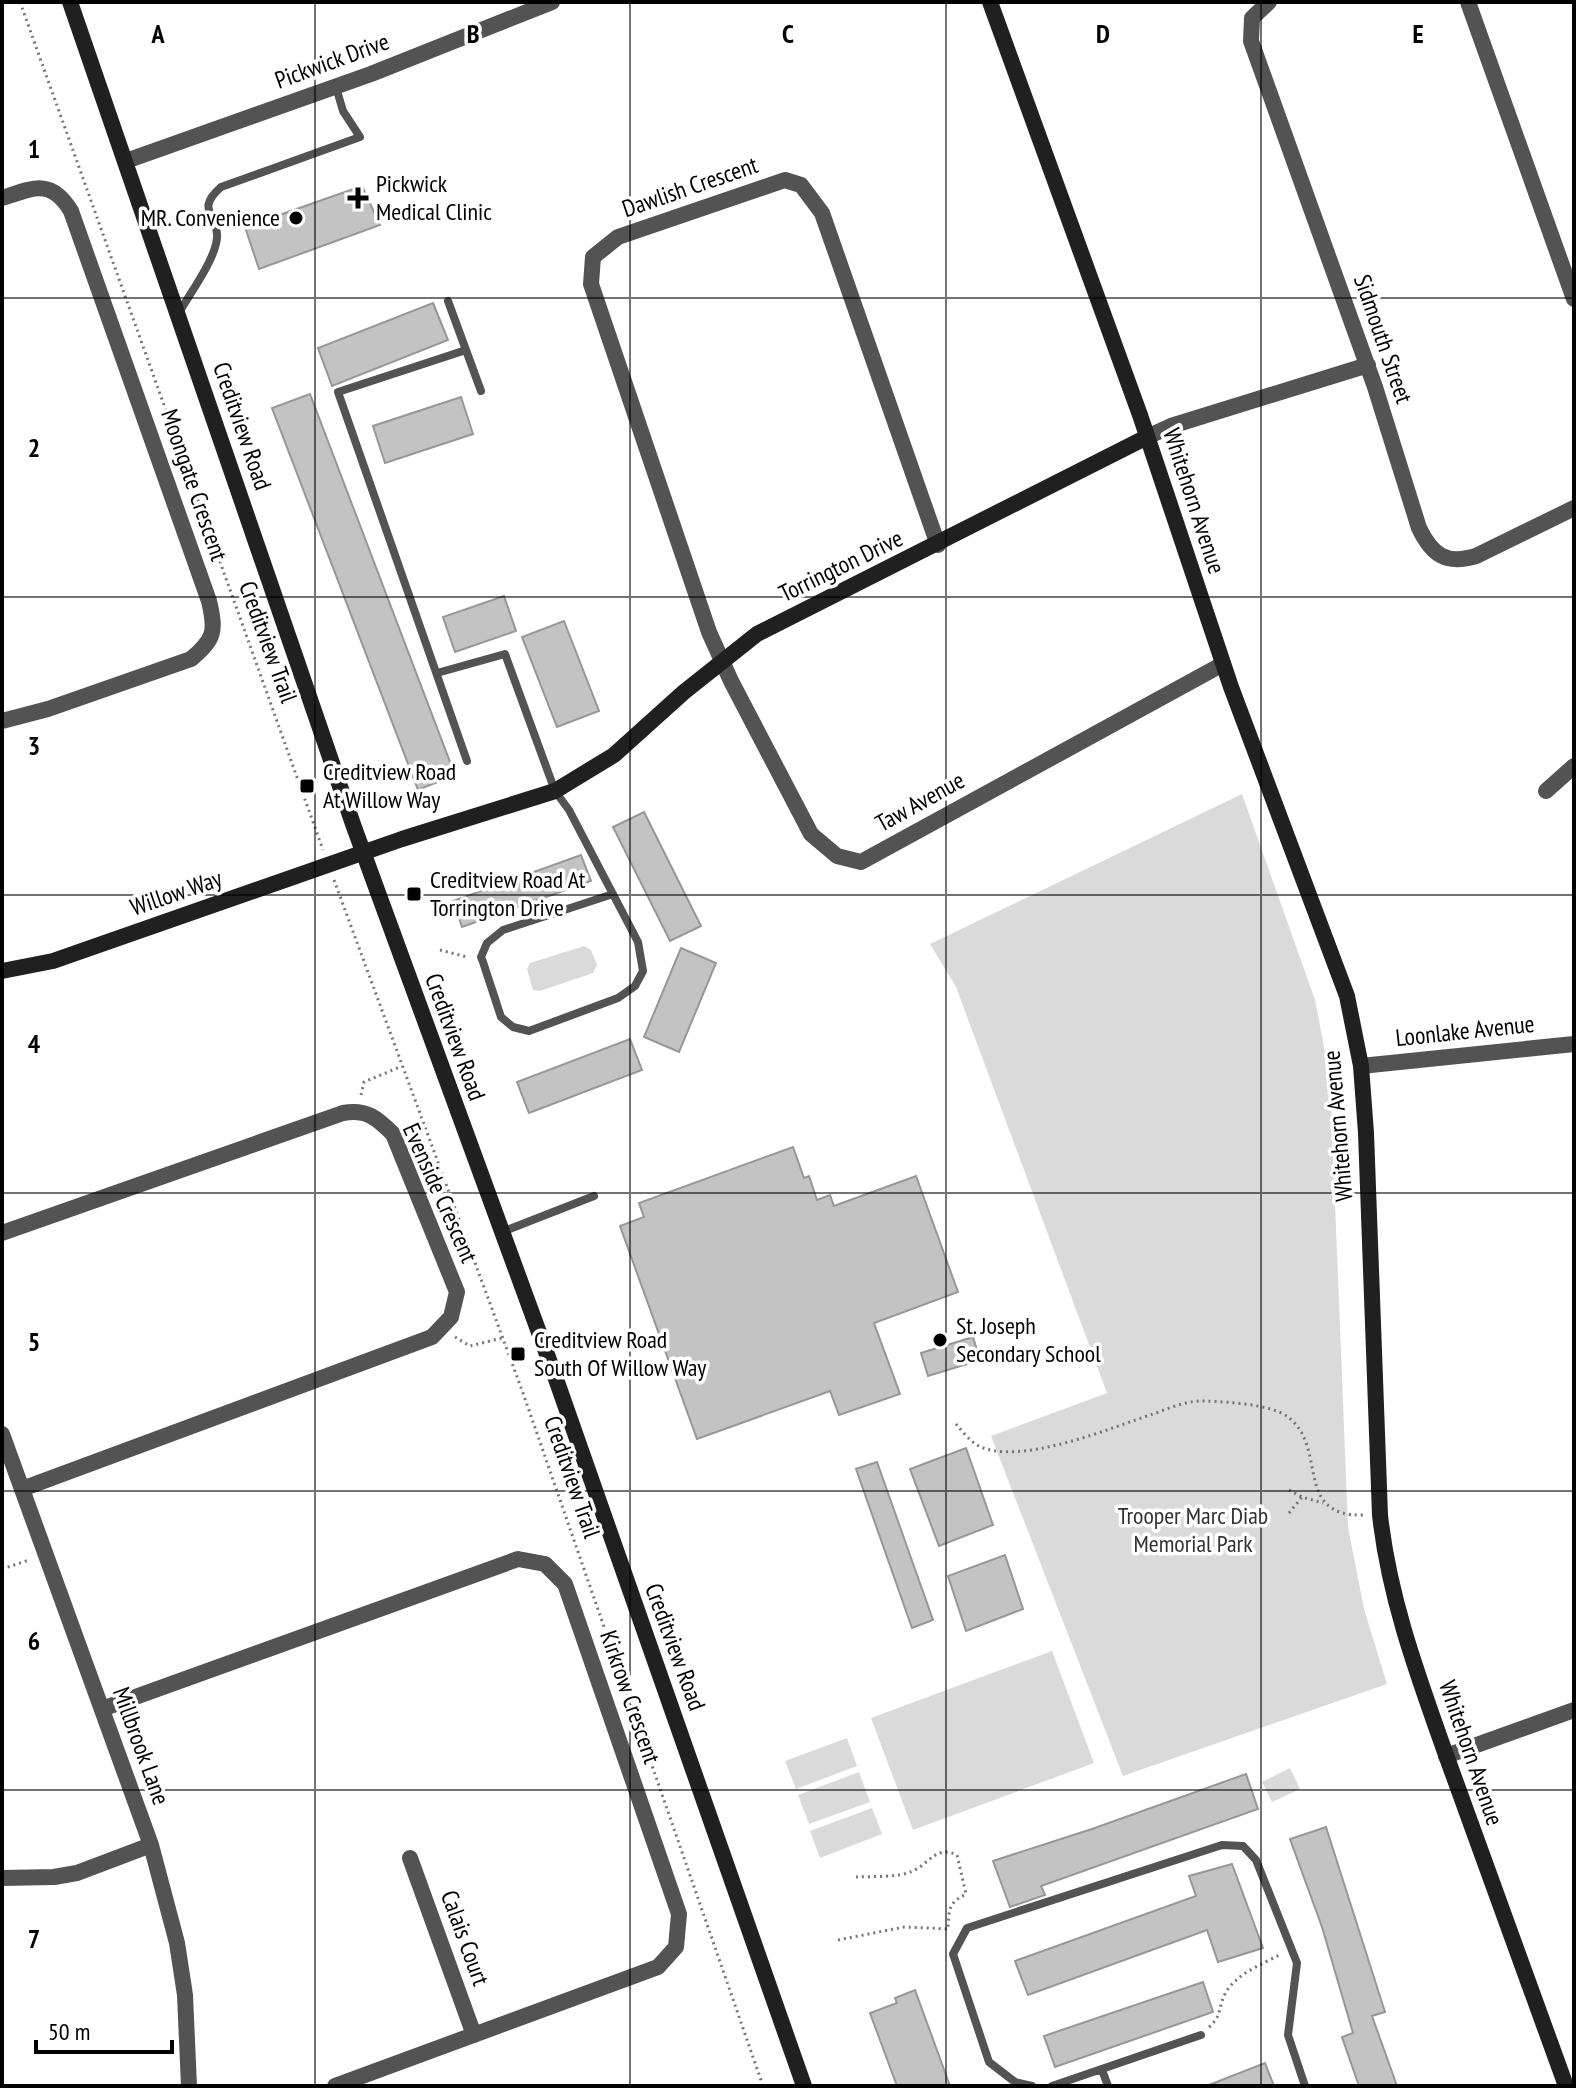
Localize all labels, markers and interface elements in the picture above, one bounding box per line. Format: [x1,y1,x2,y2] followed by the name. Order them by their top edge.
[150,17,165,50] text: A
[467,17,480,50] text: B
[782,17,794,50] text: C
[1096,17,1110,50] text: D
[1412,17,1424,50] text: E
[271,26,393,95] street label: Pickwick Drive
[28,132,40,165] text: 1
[618,149,762,224] street label: Dawlish Crescent
[376,168,492,227] place label: Pickwick Medical Clinic
[347,187,369,209] marker: Pickwick Medical Clinic
[141,202,280,233] place label: MR. Convenience
[287,209,305,227] marker: MR. Convenience
[1347,270,1420,408] street label: Sidmouth Street
[206,358,279,494] street label: Creditview Road
[154,405,235,565] street label: Moongate Crescent
[1156,424,1233,578] street label: Whitehorn Avenue
[28,431,40,464] text: 2
[774,522,908,609] street label: Torrington Drive
[232,577,305,707] street label: Creditview Trail
[28,729,40,762] text: 3
[323,756,456,815] place label: Creditview Road At Willow Way
[870,764,970,839] street label: Taw Avenue
[298,777,316,795] marker: Creditview Road At Willow Way
[126,862,226,923] street label: Willow Way
[430,864,586,923] place label: Creditview Road At Torrington Drive
[405,885,423,903] marker: Creditview Road At Torrington Drive
[418,969,493,1105] street label: Creditview Road
[1394,1008,1536,1053] street label: Loonlake Avenue
[28,1027,41,1060] text: 4
[1315,1049,1360,1203] street label: Whitehorn Avenue
[396,1118,485,1268] street label: Evenside Crescent
[956,1310,1101,1369] place label: St. Joseph Secondary School
[534,1324,706,1383] place label: Creditview Road South Of Willow Way
[28,1325,40,1358] text: 5
[931,1331,949,1349] marker: St. Joseph Secondary School
[509,1345,527,1363] marker: Creditview Road South Of Willow Way
[537,1412,608,1542] street label: Creditview Trail
[1118,1500,1268,1559] park label: Trooper Marc Diab Memorial Park
[638,1579,713,1715] street label: Creditview Road
[28,1624,40,1657] text: 6
[593,1626,668,1768] street label: Kirkrow Crescent
[1432,1676,1511,1829] street label: Whitehorn Avenue
[106,1683,177,1809] street label: Millbrook Lane
[434,1886,497,1990] street label: Calais Court
[28,1922,40,1955] text: 7
[36,2004,172,2054] scale bar
[48,2016,90,2047] text: 50 m

